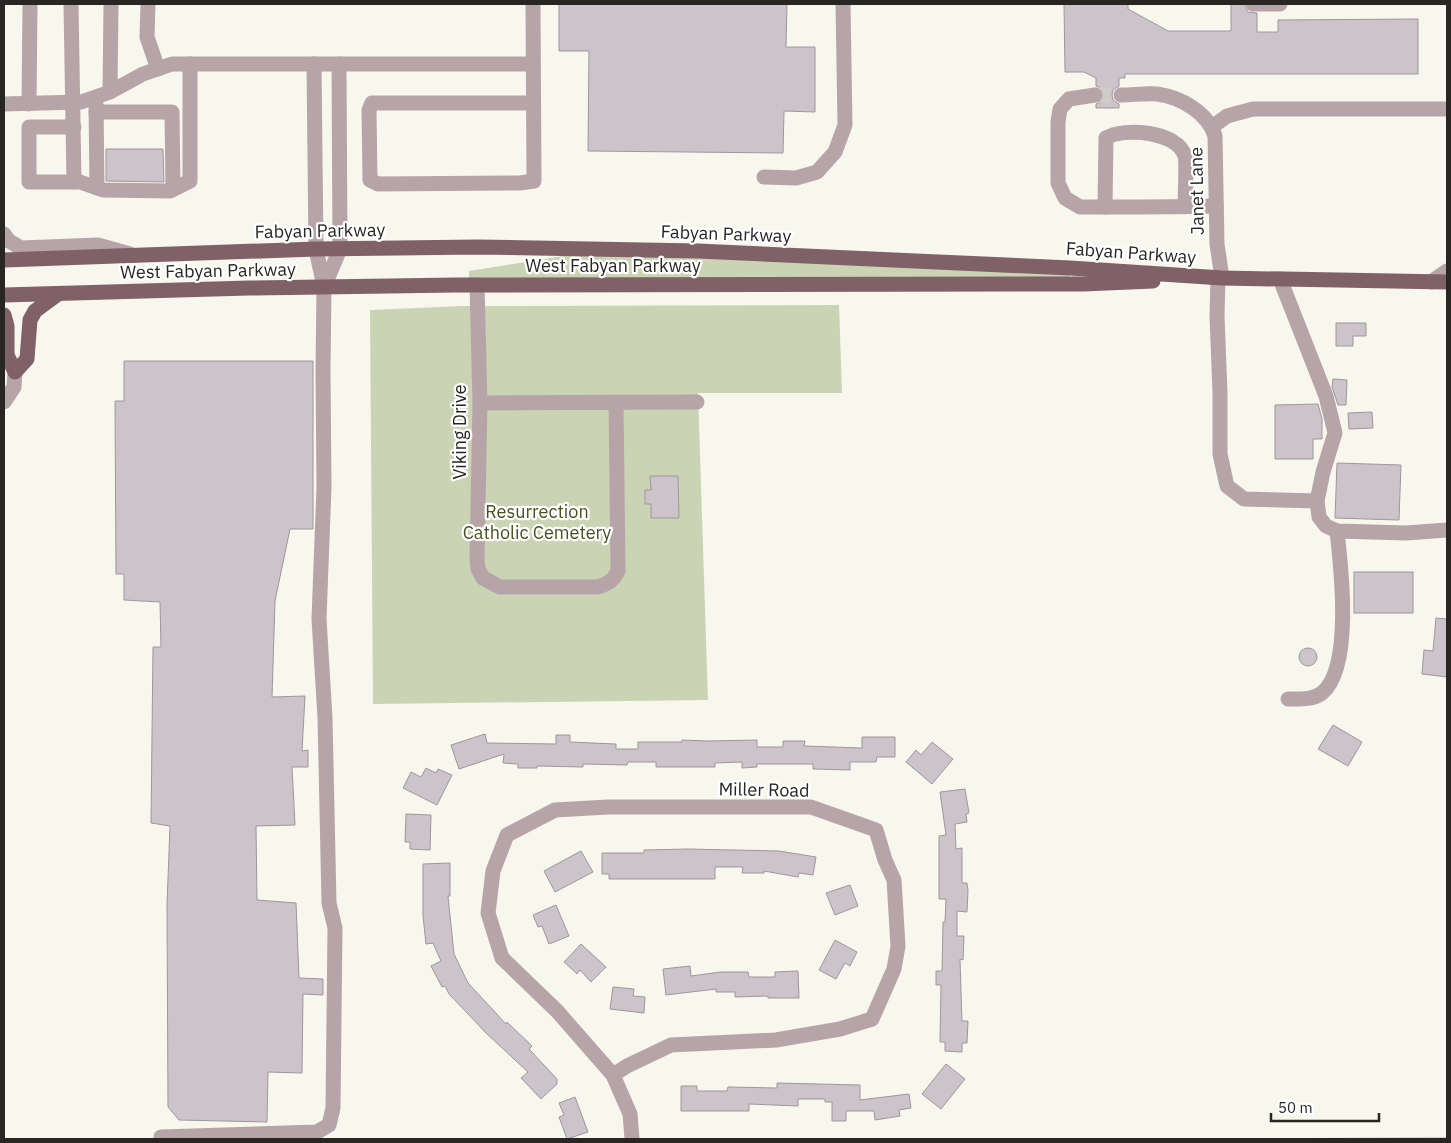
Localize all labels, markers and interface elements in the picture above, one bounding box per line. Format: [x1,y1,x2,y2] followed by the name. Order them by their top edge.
[1184,147,1209,235] street label: Janet Lane
[254,218,386,243] street label: Fabyan Parkway
[660,220,792,247] street label: Fabyan Parkway
[1065,236,1197,269] street label: Fabyan Parkway
[525,254,701,277] street label: West Fabyan Parkway
[120,257,296,284] street label: West Fabyan Parkway
[448,384,471,480] street label: Viking Drive
[463,500,611,544] park label: Resurrection Catholic Cemetery
[718,777,810,802] street label: Miller Road
[1271,1090,1378,1122] scale bar
[1278,1098,1313,1117] text: 50 m

